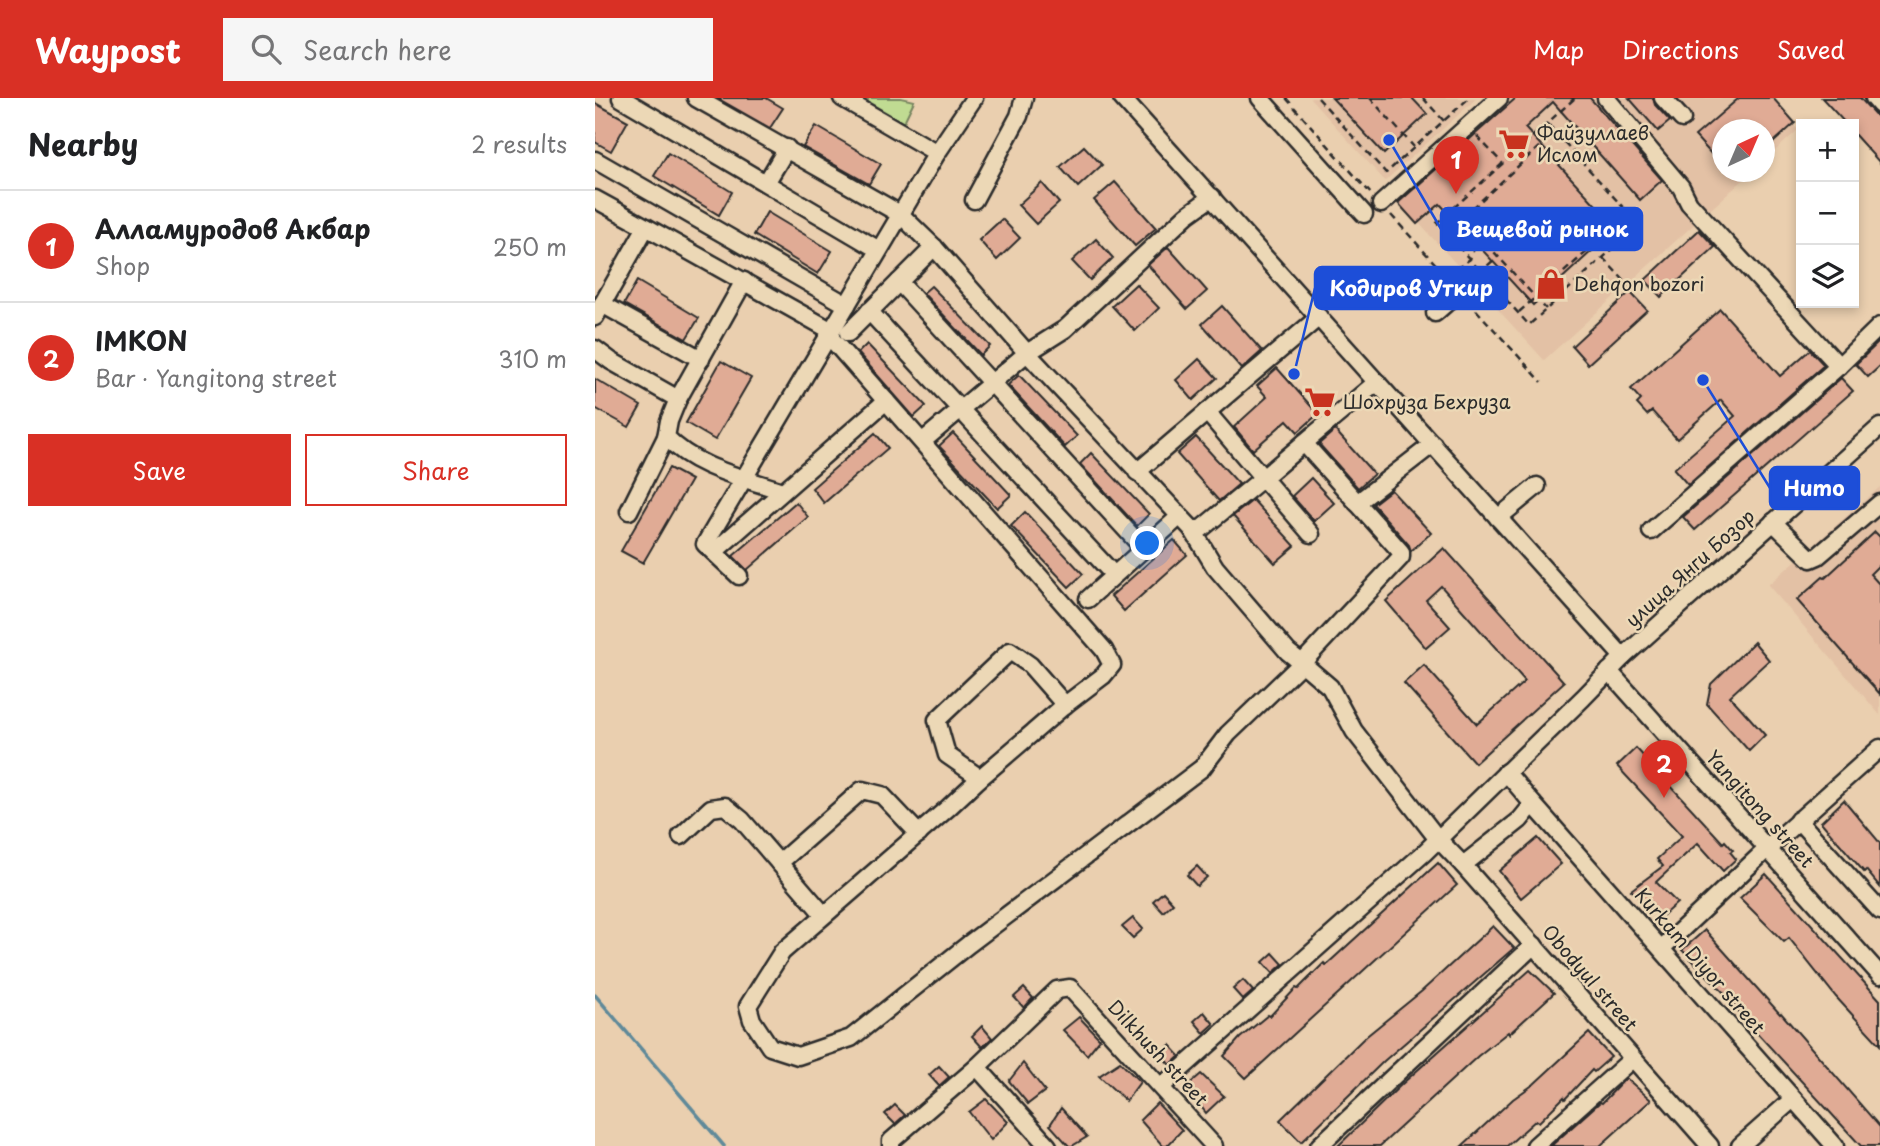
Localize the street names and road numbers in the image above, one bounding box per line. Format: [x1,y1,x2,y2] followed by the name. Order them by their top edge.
[1619,502,1760,633] street label: улица Янги Бозор
[1700,743,1821,873] street label: Yangitong street
[1629,881,1773,1040] street label: Kurkam Diyor street
[1536,918,1645,1037] street label: Obodyul street
[1102,993,1216,1112] street label: Dilkhush street

